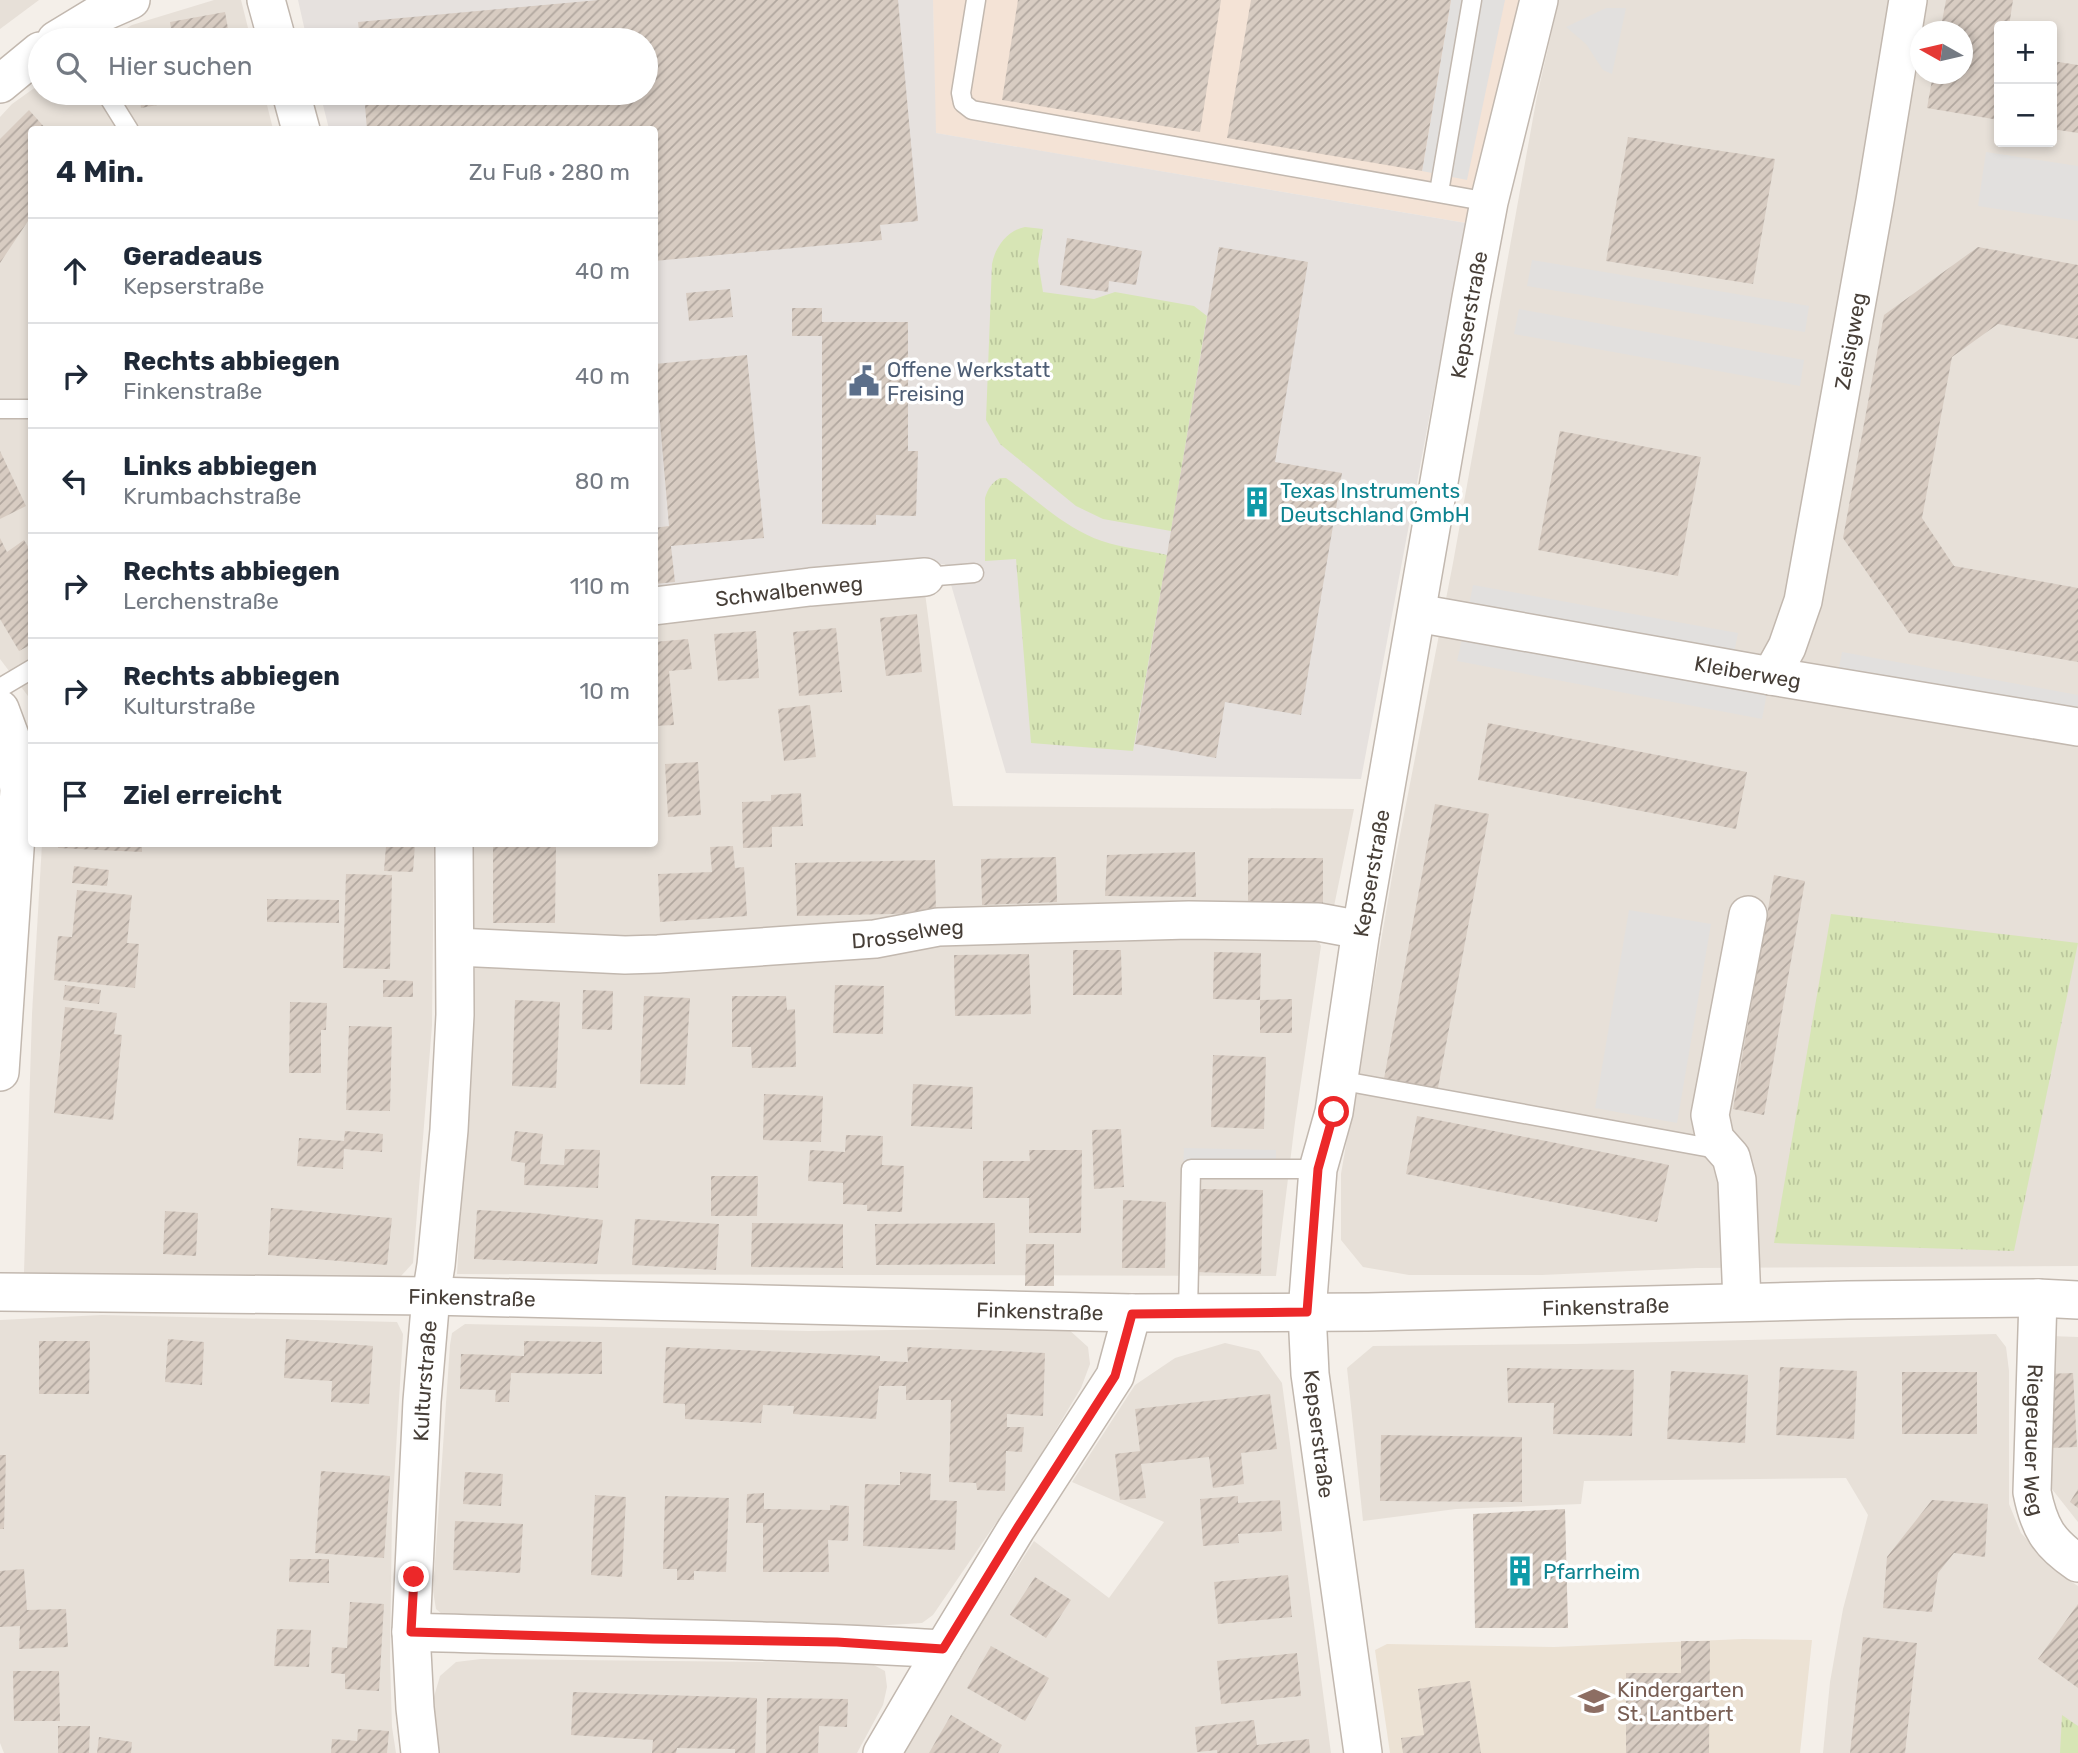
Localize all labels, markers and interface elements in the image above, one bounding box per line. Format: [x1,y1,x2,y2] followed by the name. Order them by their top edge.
[1910,21,1973,84] north arrow
[1994,21,2057,147] map controls
[1994,21,2057,84] button: +
[28,28,658,105] search box
[52,48,90,86] icon: search
[108,51,253,82] text: Hier suchen
[1994,84,2057,147] button: −
[56,154,144,190] text: 4 Min.
[469,158,630,186] text: Zu Fuß · 280 m
[123,241,262,272] text: Geradeaus
[1445,249,1492,380] street label: Kepserstraße
[56,252,94,290] icon: ahead
[575,257,630,285] text: 40 m
[123,272,264,300] text: Kepserstraße
[1829,290,1871,392] street label: Zeisigweg
[123,346,340,377] text: Rechts abbiegen
[56,357,94,395] icon: right
[887,357,1050,406] place label: Offene Werkstatt Freising
[575,362,630,390] text: 40 m
[847,364,881,398] public building icon: Offene Werkstatt Freising
[123,377,262,405] text: Finkenstraße
[123,451,317,482] text: Links abbiegen
[56,462,94,500] icon: left
[575,467,630,495] text: 80 m
[1280,478,1470,527] place label: Texas Instruments Deutschland GmbH
[123,482,301,510] text: Krumbachstraße
[1240,485,1274,519] building icon: Texas Instruments Deutschland GmbH
[123,556,340,587] text: Rechts abbiegen
[56,567,94,605] icon: right
[714,570,864,611] street label: Schwalbenweg
[570,572,630,600] text: 110 m
[123,587,279,615] text: Lerchenstraße
[1693,650,1803,693] street label: Kleiberweg
[123,661,340,692] text: Rechts abbiegen
[56,672,94,710] icon: right
[579,677,630,705] text: 10 m
[123,692,256,720] text: Kulturstraße
[56,777,94,815] icon: arrive
[123,780,282,811] text: Ziel erreicht
[1348,807,1394,939] street label: Kepserstraße
[851,914,964,953] street label: Drosselweg
[1318,1096,1349,1127] route start
[408,1283,536,1311] street label: Finkenstraße
[1542,1292,1670,1320] street label: Finkenstraße
[976,1297,1104,1325] street label: Finkenstraße
[408,1319,441,1442] street label: Kulturstraße
[2020,1364,2050,1519] street label: Riegerauer Weg
[1299,1368,1339,1500] street label: Kepserstraße
[1503,1554,1537,1588] building icon: Pfarrheim
[1543,1559,1640,1584] place label: Pfarrheim
[398,1561,429,1592] route end
[1617,1677,1744,1726] place label: Kindergarten St. Lantbert
[1577,1684,1611,1718] school or university icon: Kindergarten St. Lantbert

